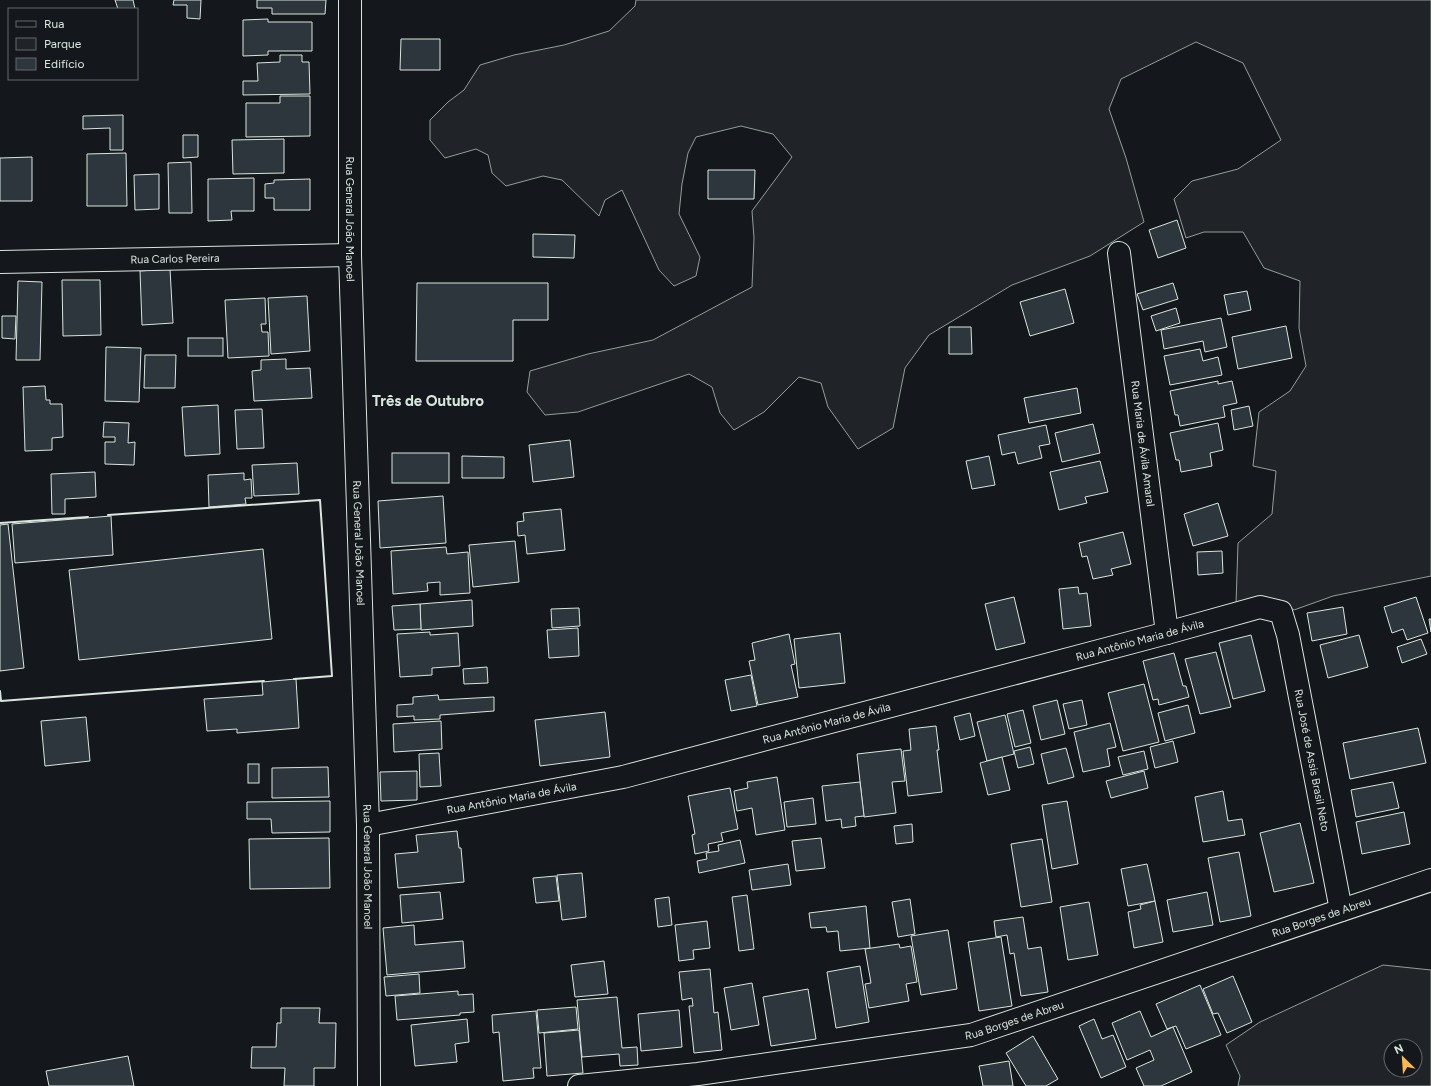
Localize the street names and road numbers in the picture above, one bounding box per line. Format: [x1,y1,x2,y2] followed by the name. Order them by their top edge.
[344,156,357,282] street label: Rua General João Manoel
[130,251,220,266] street label: Rua Carlos Pereira
[1129,380,1157,507] street label: Rua Maria de Ávila Amaral
[351,480,368,606] street label: Rua General João Manoel
[1074,617,1205,663] street label: Rua Antônio Maria de Ávila
[1292,688,1332,833] street label: Rua José de Assis Brasil Neto
[761,700,892,746] street label: Rua Antônio Maria de Ávila
[446,779,577,817] street label: Rua Antônio Maria de Ávila
[361,804,375,929] street label: Rua General João Manoel
[1270,894,1372,940] street label: Rua Borges de Abreu
[964,998,1065,1042] street label: Rua Borges de Abreu

